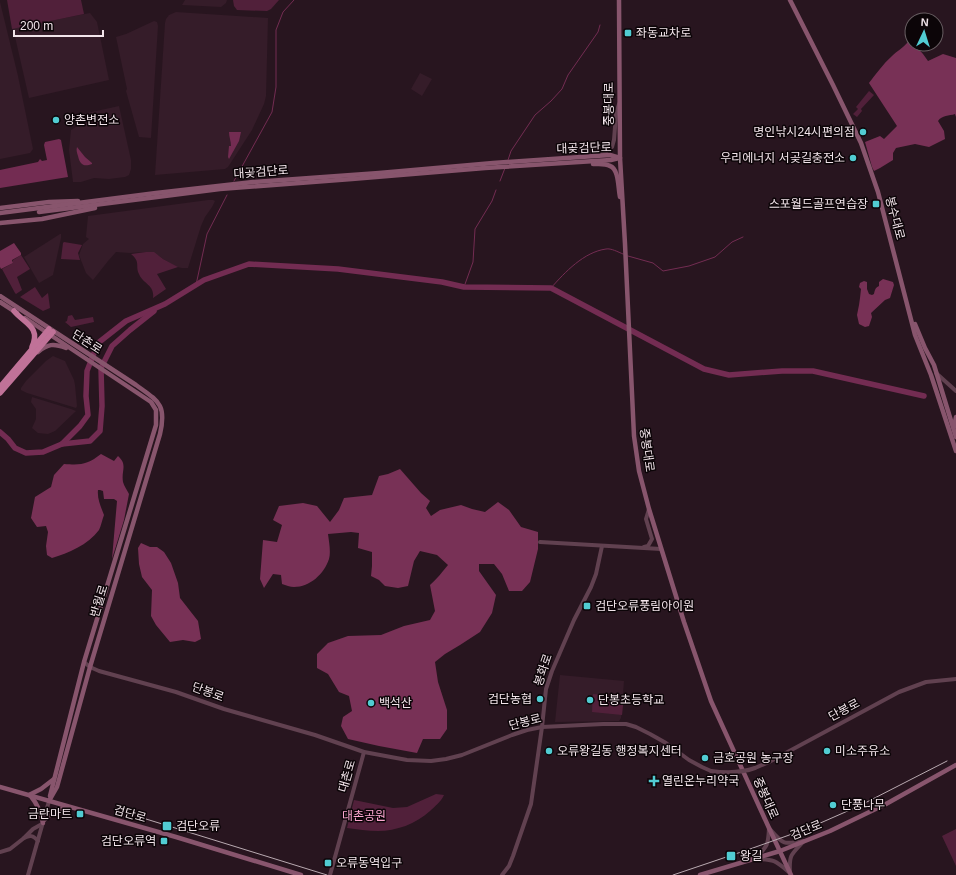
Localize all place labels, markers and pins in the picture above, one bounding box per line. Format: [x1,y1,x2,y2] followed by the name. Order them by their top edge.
[636,26,691,40] place label: 좌동교차로
[623,28,633,38] marker: 좌동교차로
[64,113,119,127] place label: 양촌변전소
[51,115,61,125] marker: 양촌변전소
[753,125,855,139] place label: 명인낚시24시편의점
[858,127,868,137] marker: 명인낚시24시편의점
[720,151,845,165] place label: 우리에너지 서곶길충전소
[848,153,858,163] marker: 우리에너지 서곶길충전소
[769,197,868,211] place label: 스포월드골프연습장
[871,199,881,209] marker: 스포월드골프연습장
[595,599,694,613] place label: 검단오류풍림아이원
[582,601,592,611] marker: 검단오류풍림아이원
[488,692,532,706] place label: 검단농협
[598,693,664,707] place label: 단봉초등학교
[535,694,545,704] marker: 검단농협
[585,695,595,705] marker: 단봉초등학교
[379,696,412,710] place label: 백석산
[366,698,376,708] marker: 백석산
[557,744,682,758] place label: 오류왕길동 행정복지센터
[835,744,890,758] place label: 미소주유소
[544,746,554,756] marker: 오류왕길동 행정복지센터
[822,746,832,756] marker: 미소주유소
[713,751,794,765] place label: 금호공원 농구장
[700,753,710,763] marker: 금호공원 농구장
[662,774,739,788] place label: 열린온누리약국
[649,776,659,786] marker: 열린온누리약국
[841,798,885,812] place label: 단풍나무
[828,800,838,810] marker: 단풍나무
[28,807,72,821] place label: 금란마트
[75,809,85,819] marker: 금란마트
[176,819,220,833] place label: 검단오류
[161,820,173,832] marker: 검단오류
[101,834,156,848] place label: 검단오류역
[159,836,169,846] marker: 검단오류역
[740,849,762,863] place label: 왕길
[725,850,737,862] marker: 왕길
[336,856,402,870] place label: 오류동역입구
[323,858,333,868] marker: 오류동역입구

